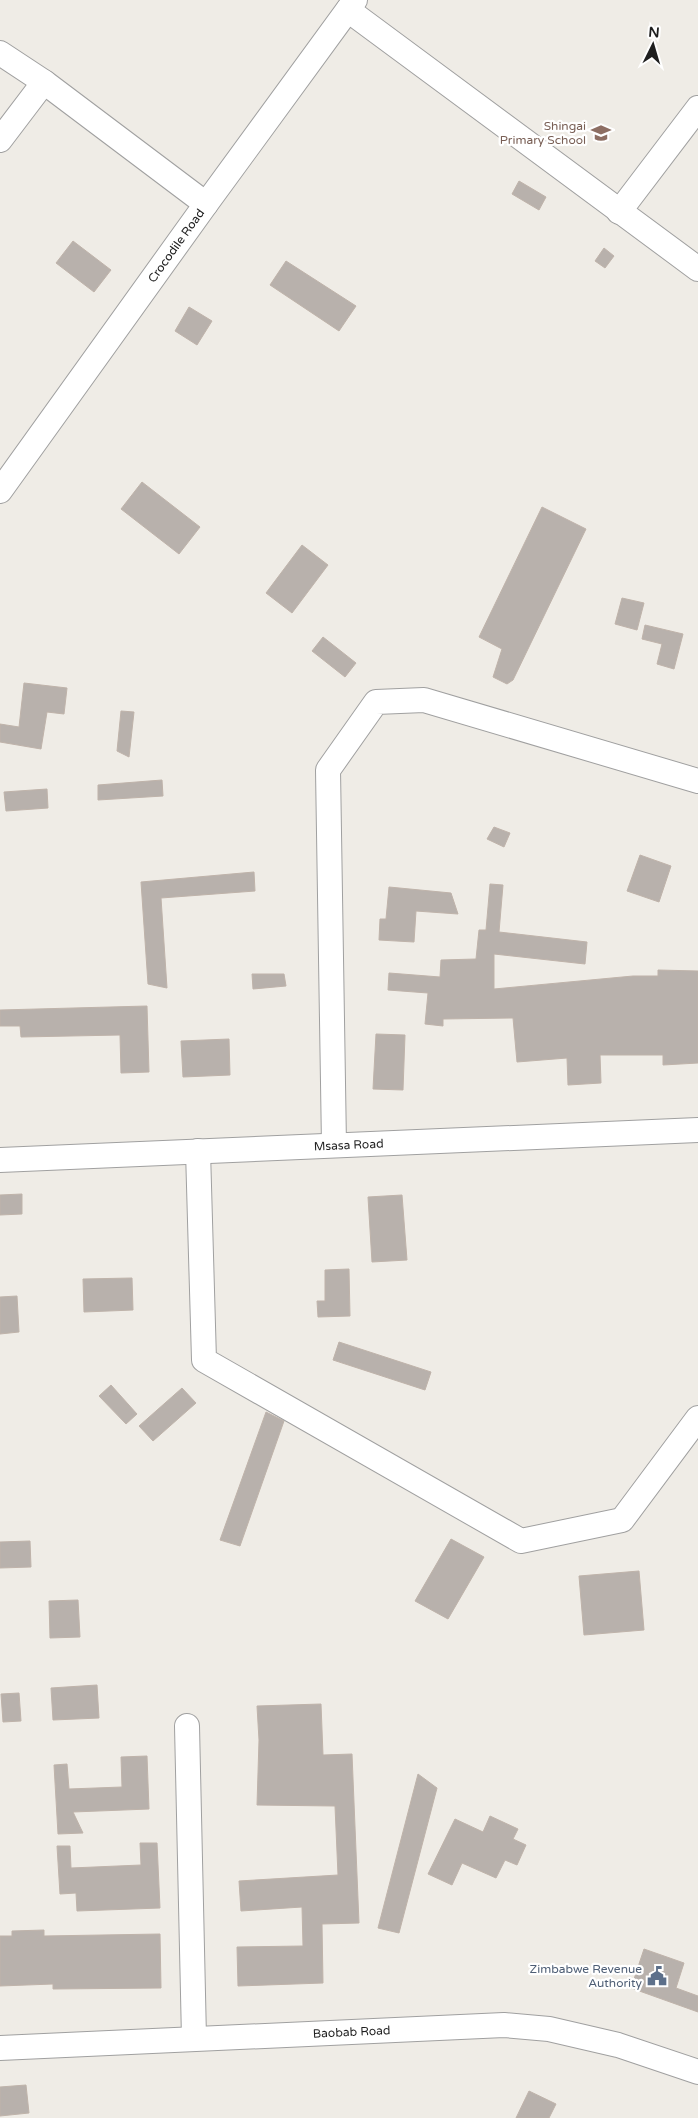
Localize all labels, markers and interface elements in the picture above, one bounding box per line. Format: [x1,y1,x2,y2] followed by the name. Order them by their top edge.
[628,20,678,70] north arrow
[648,24,660,42] text: N
[500,119,586,147] place label: Shingai Primary School
[590,122,612,144] school or university icon: Shingai Primary School
[145,206,207,285] street label: Crocodile Road
[314,1137,384,1154] street label: Msasa Road
[529,1962,643,1990] place label: Zimbabwe Revenue Authority
[646,1965,668,1987] public building icon: Zimbabwe Revenue Authority
[313,2023,391,2041] street label: Baobab Road

